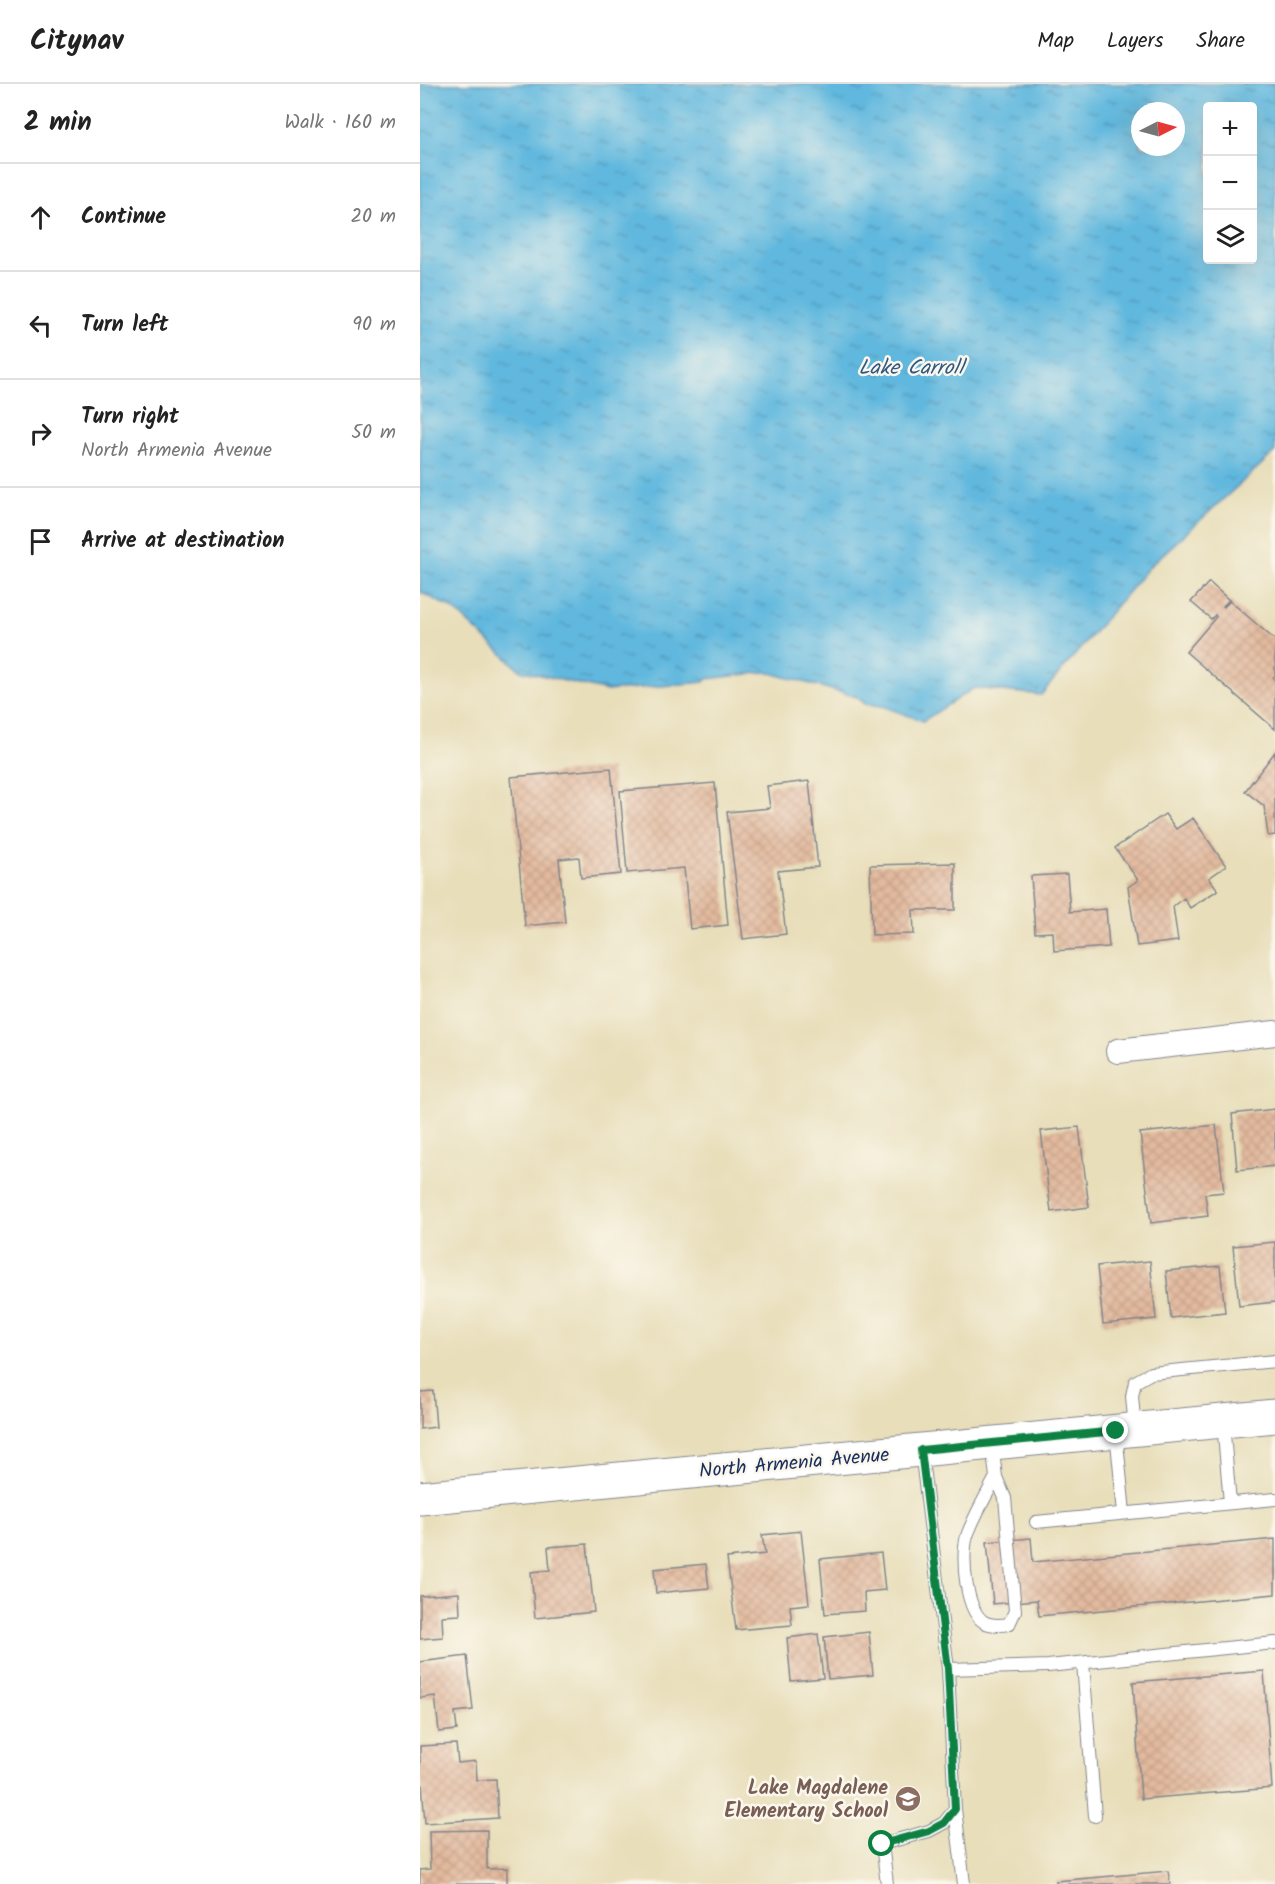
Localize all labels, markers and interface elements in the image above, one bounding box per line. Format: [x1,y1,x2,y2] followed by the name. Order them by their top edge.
[30,19,123,64] text: Citynav
[1037,25,1074,58] text: Map
[1107,25,1163,58] text: Layers
[1196,25,1245,58] text: Share
[24,102,92,144] text: 2 min
[1131,102,1185,156] north arrow
[1203,102,1257,264] map controls
[1203,102,1257,156] button: +
[285,107,396,139] text: Walk · 160 m
[1203,156,1257,210] button: −
[81,200,166,235] text: Continue
[24,201,57,234] icon: ahead
[350,201,396,233] text: 20 m
[1203,210,1257,264] button: layers
[81,308,168,343] text: Turn left
[24,309,57,342] icon: left
[352,309,396,341] text: 90 m
[858,352,967,385] water label: Lake Carroll
[81,400,179,435] text: Turn right
[24,417,57,450] icon: right
[351,417,396,449] text: 50 m
[81,435,272,467] text: North Armenia Avenue
[81,524,284,559] text: Arrive at destination
[24,525,57,558] icon: arrive
[1102,1417,1128,1443] route end
[698,1440,891,1488] street label: North Armenia Avenue
[724,1773,889,1828] place label: Lake Magdalene Elementary School
[893,1784,923,1814] school or university icon: Lake Magdalene Elementary School
[868,1830,894,1856] route start

